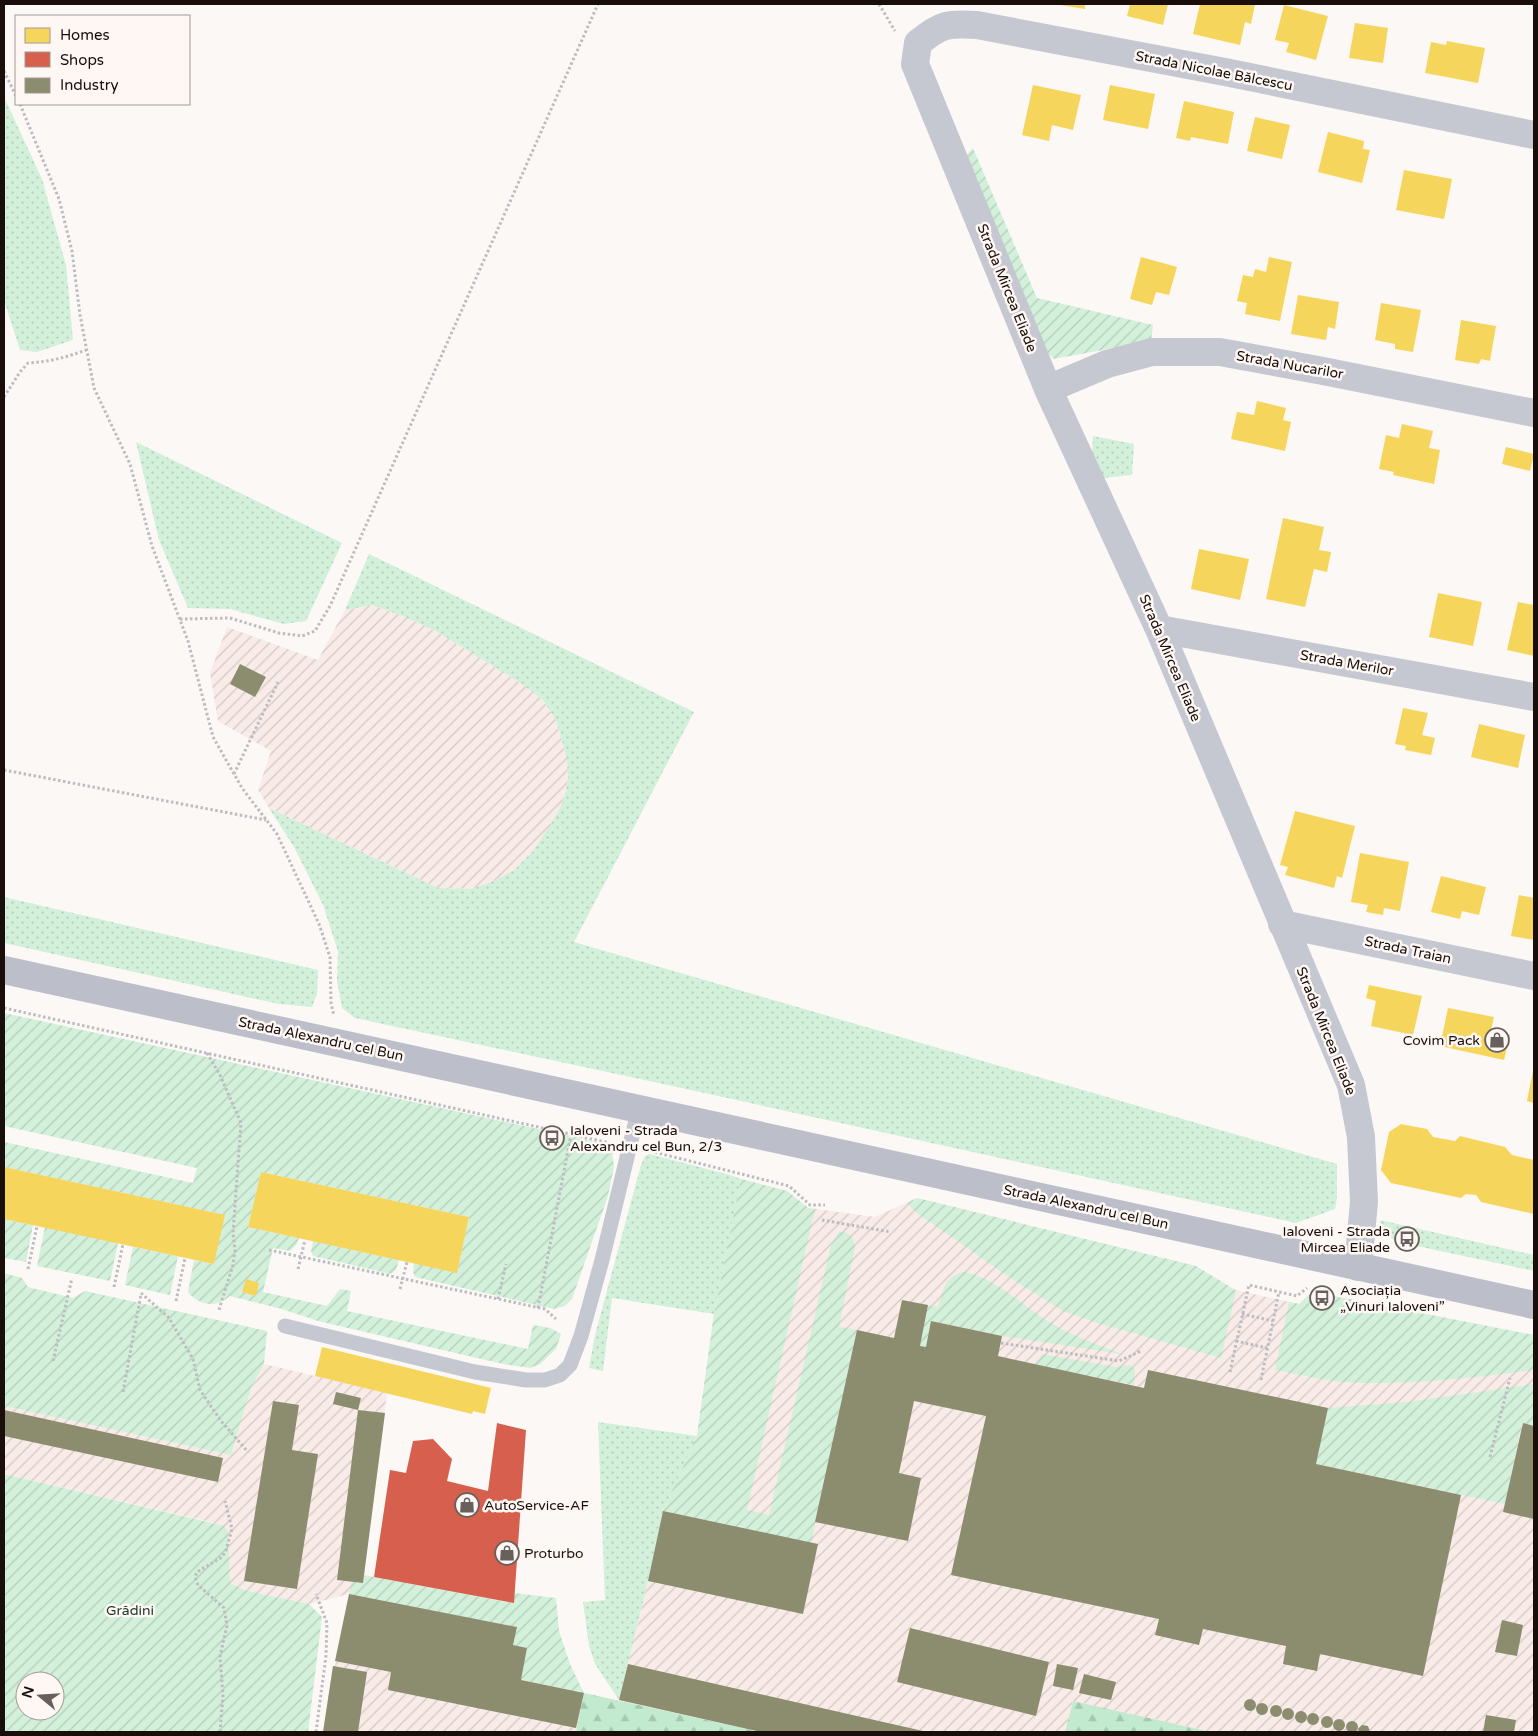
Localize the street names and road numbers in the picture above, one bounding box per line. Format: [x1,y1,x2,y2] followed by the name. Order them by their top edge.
[1134,47,1294,95] street label: Strada Nicolae Bălcescu
[974,221,1040,355] street label: Strada Mircea Eliade
[1235,347,1345,383] street label: Strada Nucarilor
[1135,592,1205,724] street label: Strada Mircea Eliade
[1299,646,1396,680] street label: Strada Merilor
[1363,933,1453,967] street label: Strada Traian
[1293,964,1359,1098] street label: Strada Mircea Eliade
[237,1013,405,1065] street label: Strada Alexandru cel Bun
[1002,1181,1170,1233] street label: Strada Alexandru cel Bun

